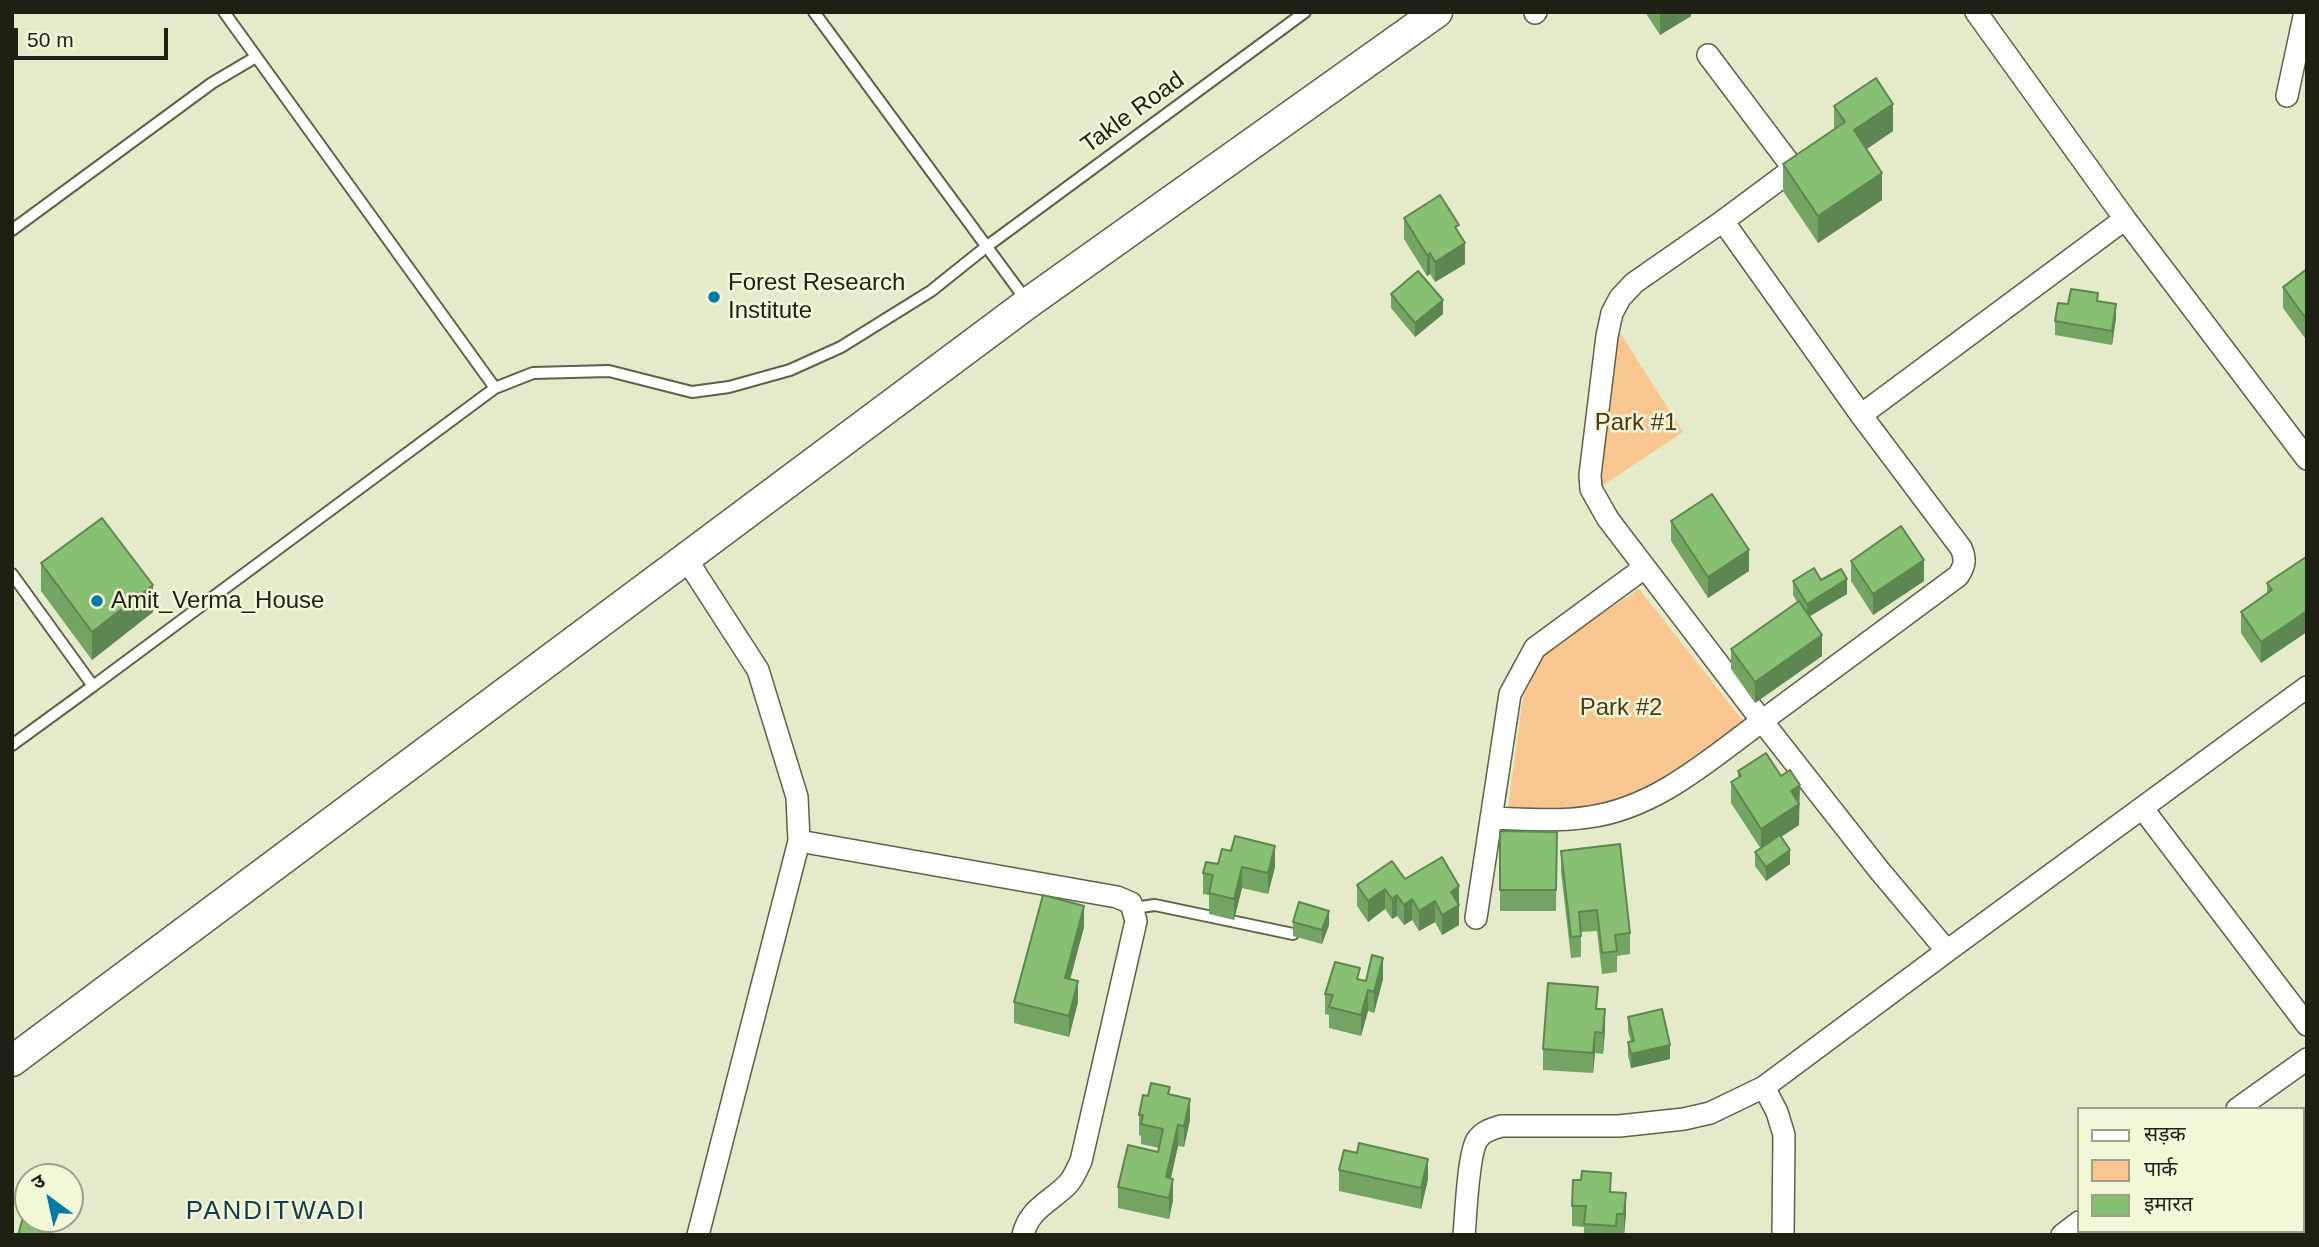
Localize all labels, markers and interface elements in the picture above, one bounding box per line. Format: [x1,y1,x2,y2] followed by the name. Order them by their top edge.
[18,14,172,58] scale bar
[27,28,74,51] text: 50 m
[1076,66,1190,160] street label: Takle Road
[728,269,905,325] place label: Forest Research Institute
[706,289,722,305] marker: Forest Research Institute
[1595,409,1677,437] park label: Park #1
[111,587,324,615] place label: Amit_Verma_House
[89,593,105,609] marker: Amit_Verma_House
[1580,694,1662,722] park label: Park #2
[2078,1107,2305,1233] legend
[2144,1122,2186,1145] text: सड़क
[2144,1157,2178,1180] text: पार्क
[14,1163,84,1233] north arrow
[28,1170,49,1193] text: उ
[2144,1192,2193,1215] text: इमारत
[187,1196,365,1228] district label: PANDITWADI

